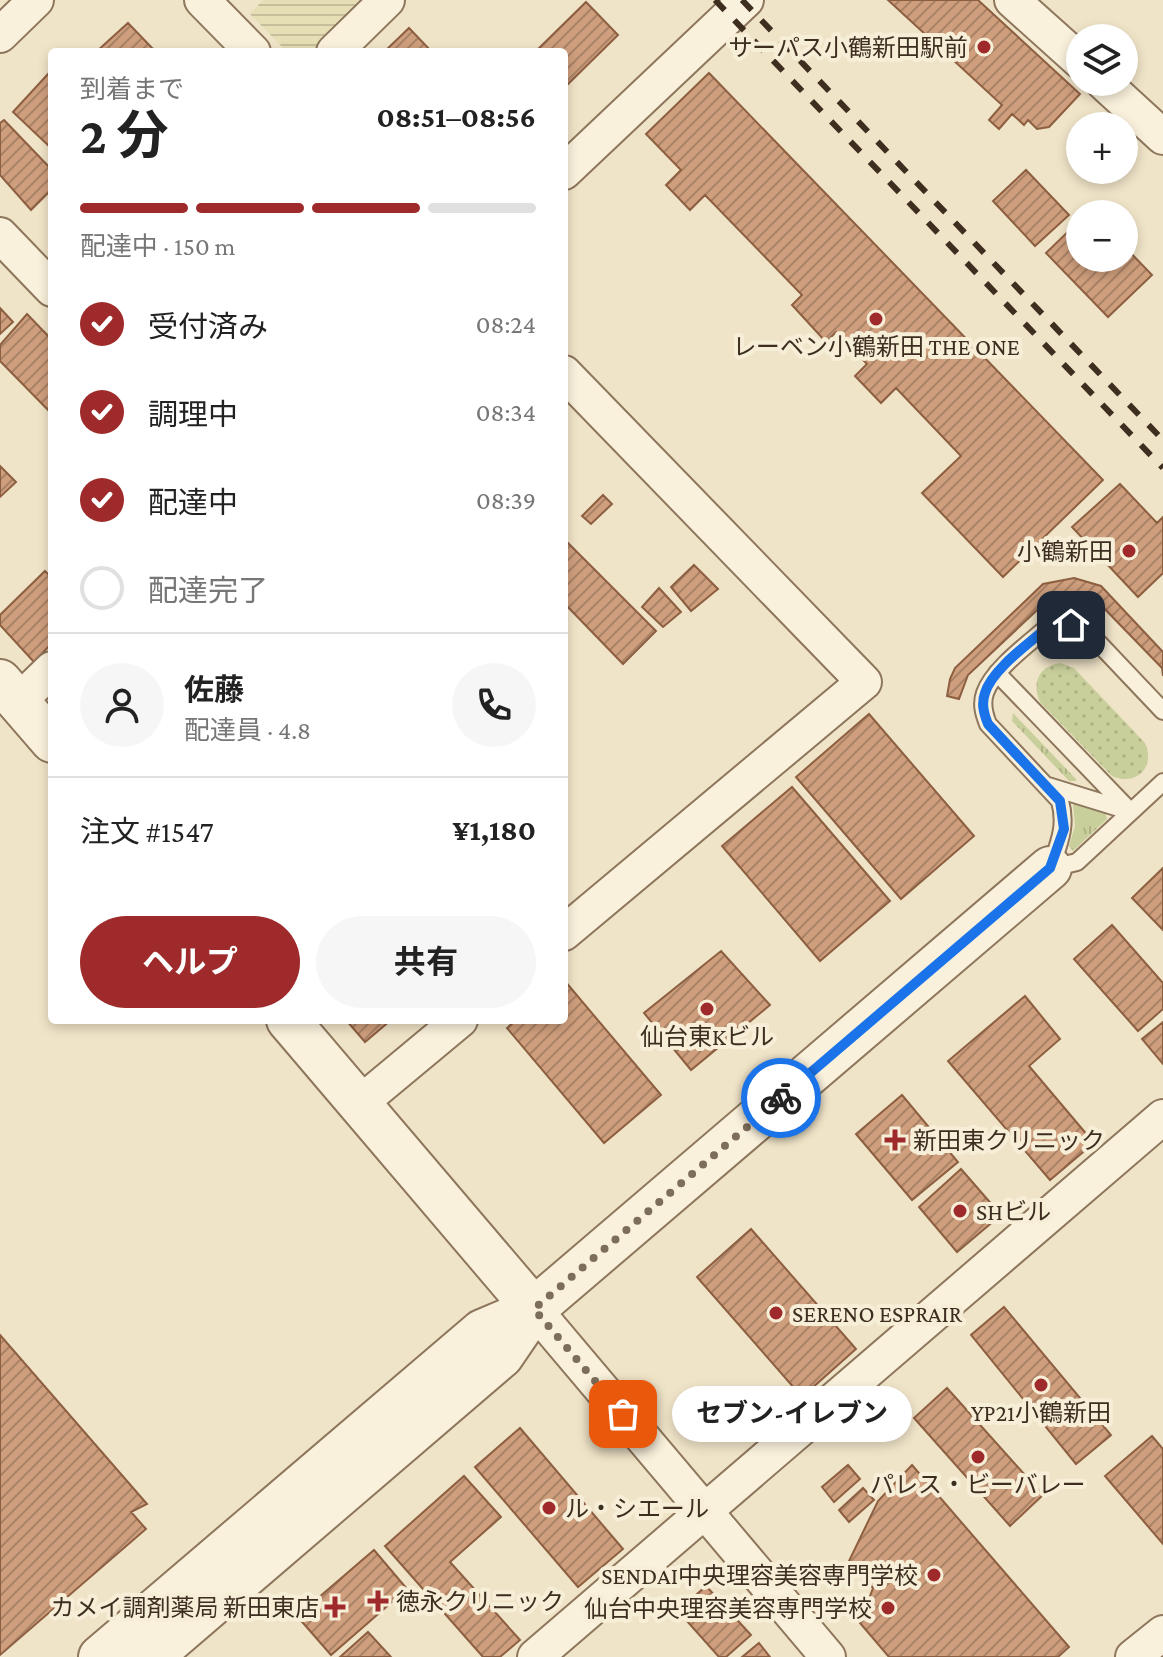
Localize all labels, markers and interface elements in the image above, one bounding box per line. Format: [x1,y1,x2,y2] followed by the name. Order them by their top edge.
[1066,24,1138,272] map controls
[1066,24,1138,96] button: layers
[728,34,968,61] place label: サーパス小鶴新田駅前
[975,38,993,56] marker: サーパス小鶴新田駅前
[80,75,184,104] text: 到着まで
[376,100,536,133] text: 08:51–08:56
[80,106,169,164] text: 2 分
[1066,112,1138,184] button: +
[1066,200,1138,272] button: −
[80,232,235,261] text: 配達中 · 150 m
[80,302,124,346] icon: check
[148,310,268,343] text: 受付済み
[476,310,536,339] text: 08:24
[867,310,885,328] marker: レーベン小鶴新田 THE ONE
[732,333,1020,360] place label: レーベン小鶴新田 THE ONE
[80,390,124,434] icon: check
[148,398,238,431] text: 調理中
[476,398,536,427] text: 08:34
[80,478,124,522] icon: check
[148,486,238,519] text: 配達中
[476,486,536,515] text: 08:39
[1017,538,1113,565] place label: 小鶴新田
[1120,542,1138,560] marker: 小鶴新田
[148,574,268,607] text: 配達完了
[1037,591,1105,659] pin
[1049,603,1093,647] icon: home
[80,663,164,747] button: person
[452,663,536,747] button: phone
[184,673,244,706] text: 佐藤
[184,716,311,745] text: 配達員 · 4.8
[452,813,536,846] text: ¥1,180
[80,815,214,848] text: 注文 #1547
[80,916,300,1008] button: ヘルプ
[316,916,536,1008] button: 共有
[698,1000,716,1018] marker: 仙台東Kビル
[640,1023,774,1050] place label: 仙台東Kビル
[741,1058,821,1138] courier
[759,1076,803,1120] icon: bike
[913,1127,1105,1154] place label: 新田東クリニック
[884,1129,906,1151] marker: 新田東クリニック
[976,1198,1051,1225] place label: SHビル
[951,1202,969,1220] marker: SHビル
[792,1300,963,1327] place label: SERENO ESPRAIR
[767,1304,785,1322] marker: SERENO ESPRAIR
[1032,1376,1050,1394] marker: YP21小鶴新田
[589,1380,657,1448] pin
[671,1386,911,1442] callout: セブン-イレブン
[601,1392,645,1436] icon: bag
[696,1399,888,1428] text: セブン-イレブン
[971,1399,1111,1426] place label: YP21小鶴新田
[969,1448,987,1466] marker: パレス・ビーバレー
[870,1471,1086,1498] place label: パレス・ビーバレー
[565,1495,709,1522] place label: ル・シエール
[540,1499,558,1517] marker: ル・シエール
[601,1562,918,1589] place label: SENDAI中央理容美容専門学校
[925,1566,943,1584] marker: SENDAI中央理容美容専門学校
[396,1588,564,1615] place label: 徳永クリニック
[367,1590,389,1612] marker: 徳永クリニック
[51,1594,319,1621] place label: カメイ調剤薬局 新田東店
[584,1595,872,1622] place label: 仙台中央理容美容専門学校
[326,1598,344,1616] marker: カメイ調剤薬局 新田東店
[879,1599,897,1617] marker: 仙台中央理容美容専門学校

